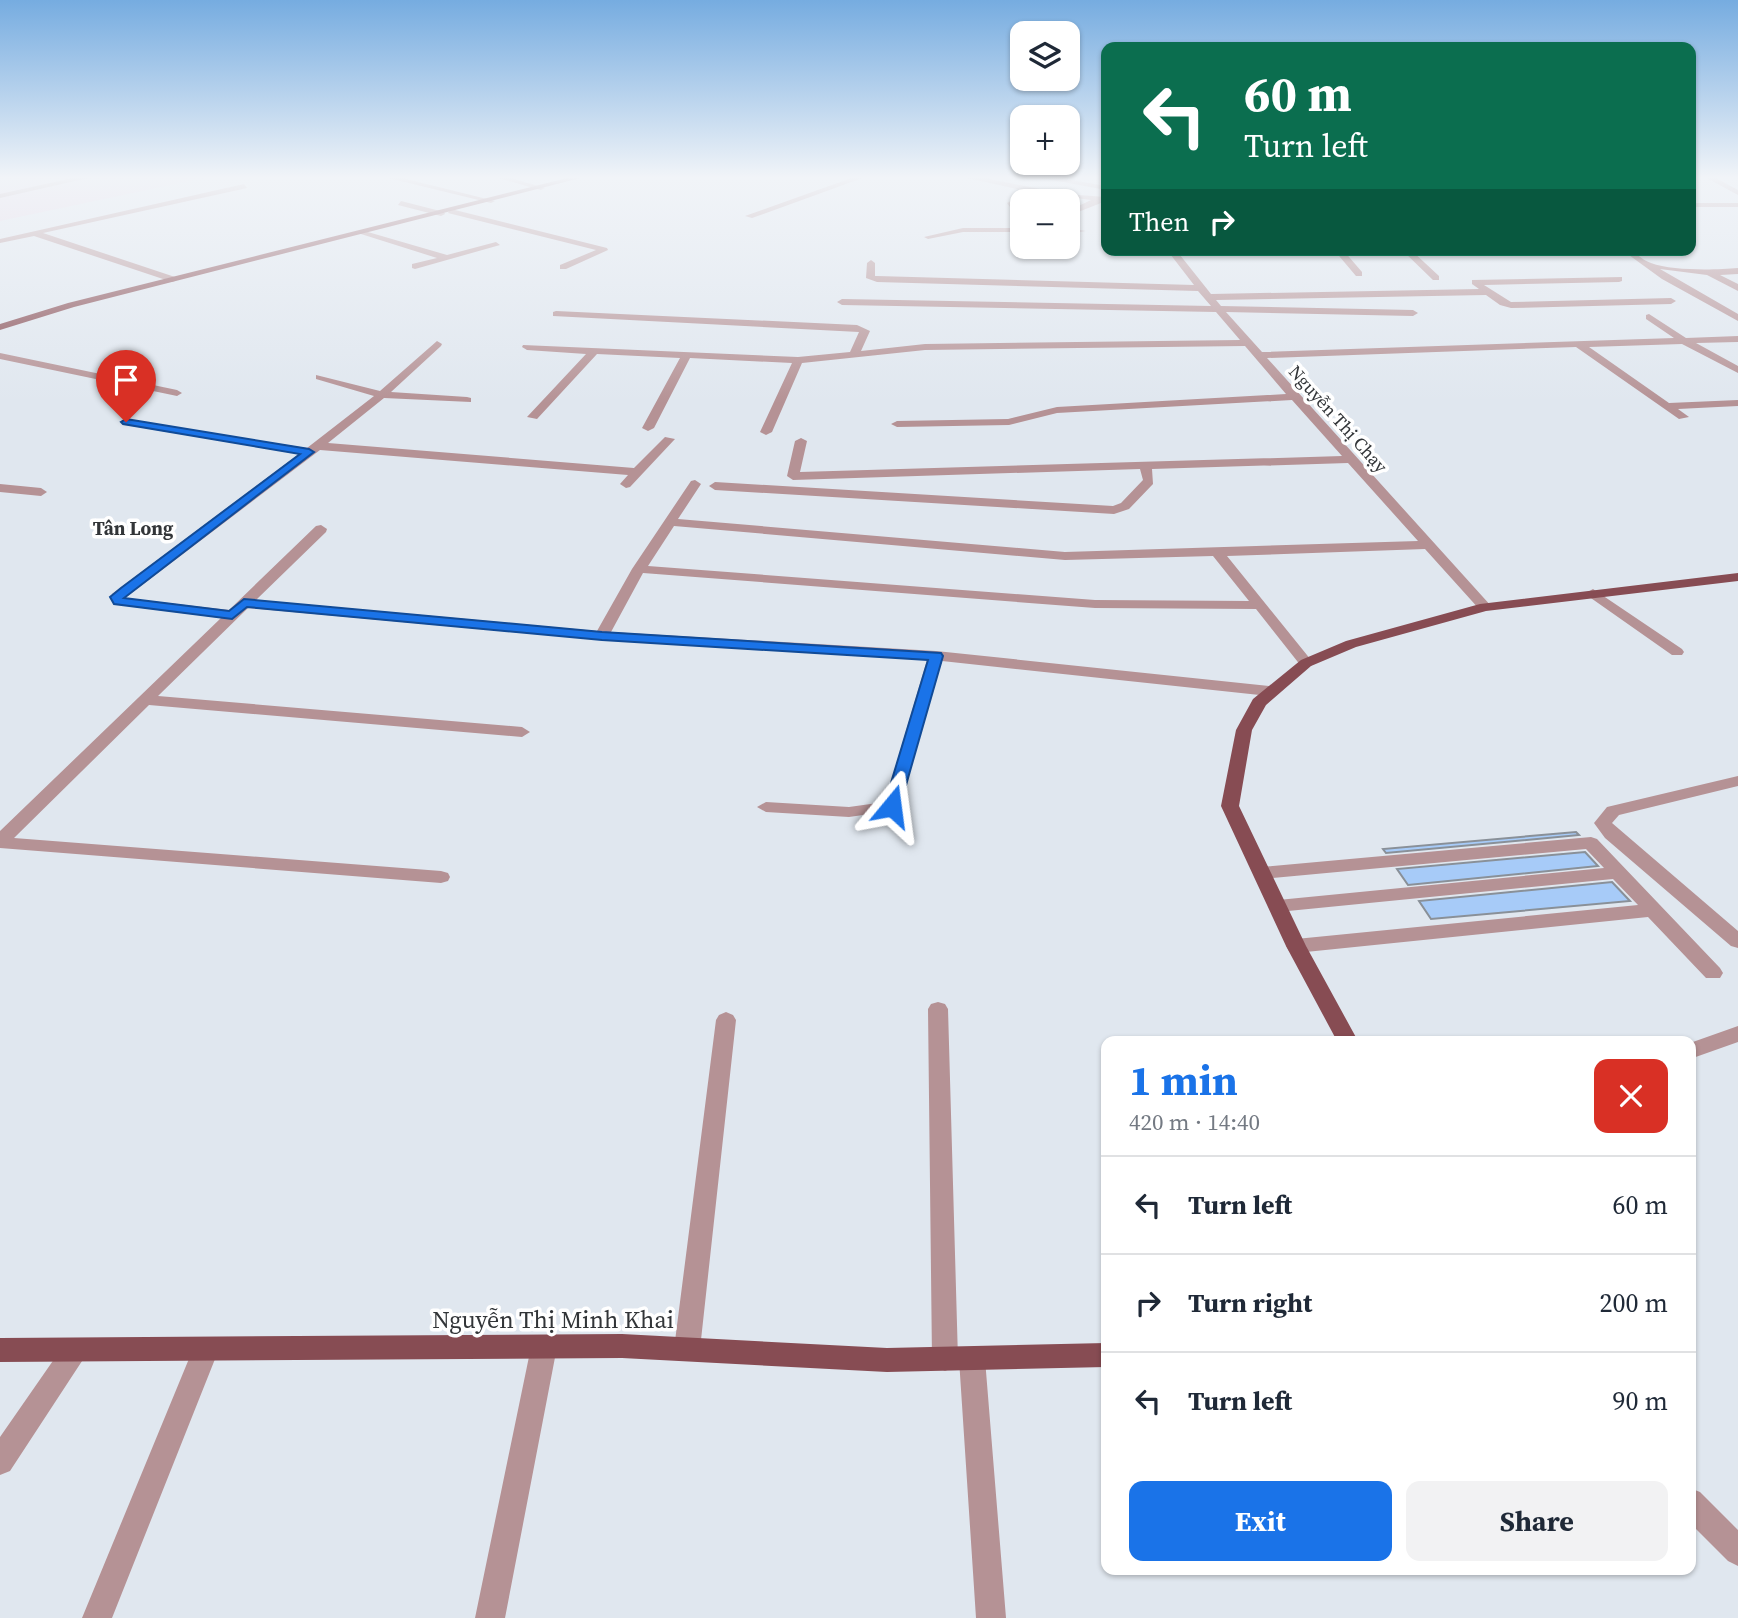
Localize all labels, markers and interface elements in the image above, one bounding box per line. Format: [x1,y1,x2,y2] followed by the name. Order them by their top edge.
[1010,21,1080,259] map controls
[1010,21,1080,91] button: layers
[1244,60,1352,127] text: 60 m
[1129,70,1220,161] icon: left
[1010,105,1080,175] button: +
[1244,124,1368,168] text: Turn left
[1010,189,1080,259] button: −
[1203,203,1241,241] icon: right
[1129,204,1189,240] text: Then
[96,350,156,422] pin
[1283,360,1394,478] street label: Nguyễn Thị Chạy
[107,361,145,399] icon: arrive
[93,515,174,541] district label: Tân Long
[855,769,929,843] position arrow
[1129,1051,1238,1109] text: 1 min
[1594,1059,1668,1133] button: close
[1129,1106,1260,1138] text: 420 m · 14:40
[1129,1186,1167,1224] icon: left
[1188,1187,1292,1223] text: Turn left
[1613,1187,1668,1223] text: 60 m
[1129,1284,1167,1322] icon: right
[1188,1285,1312,1321] text: Turn right
[1600,1285,1668,1321] text: 200 m
[432,1303,674,1336] street label: Nguyễn Thị Minh Khai
[1129,1382,1167,1420] icon: left
[1188,1383,1292,1419] text: Turn left
[1613,1383,1668,1419] text: 90 m
[1129,1481,1392,1561] button: Exit
[1406,1481,1668,1561] button: Share

